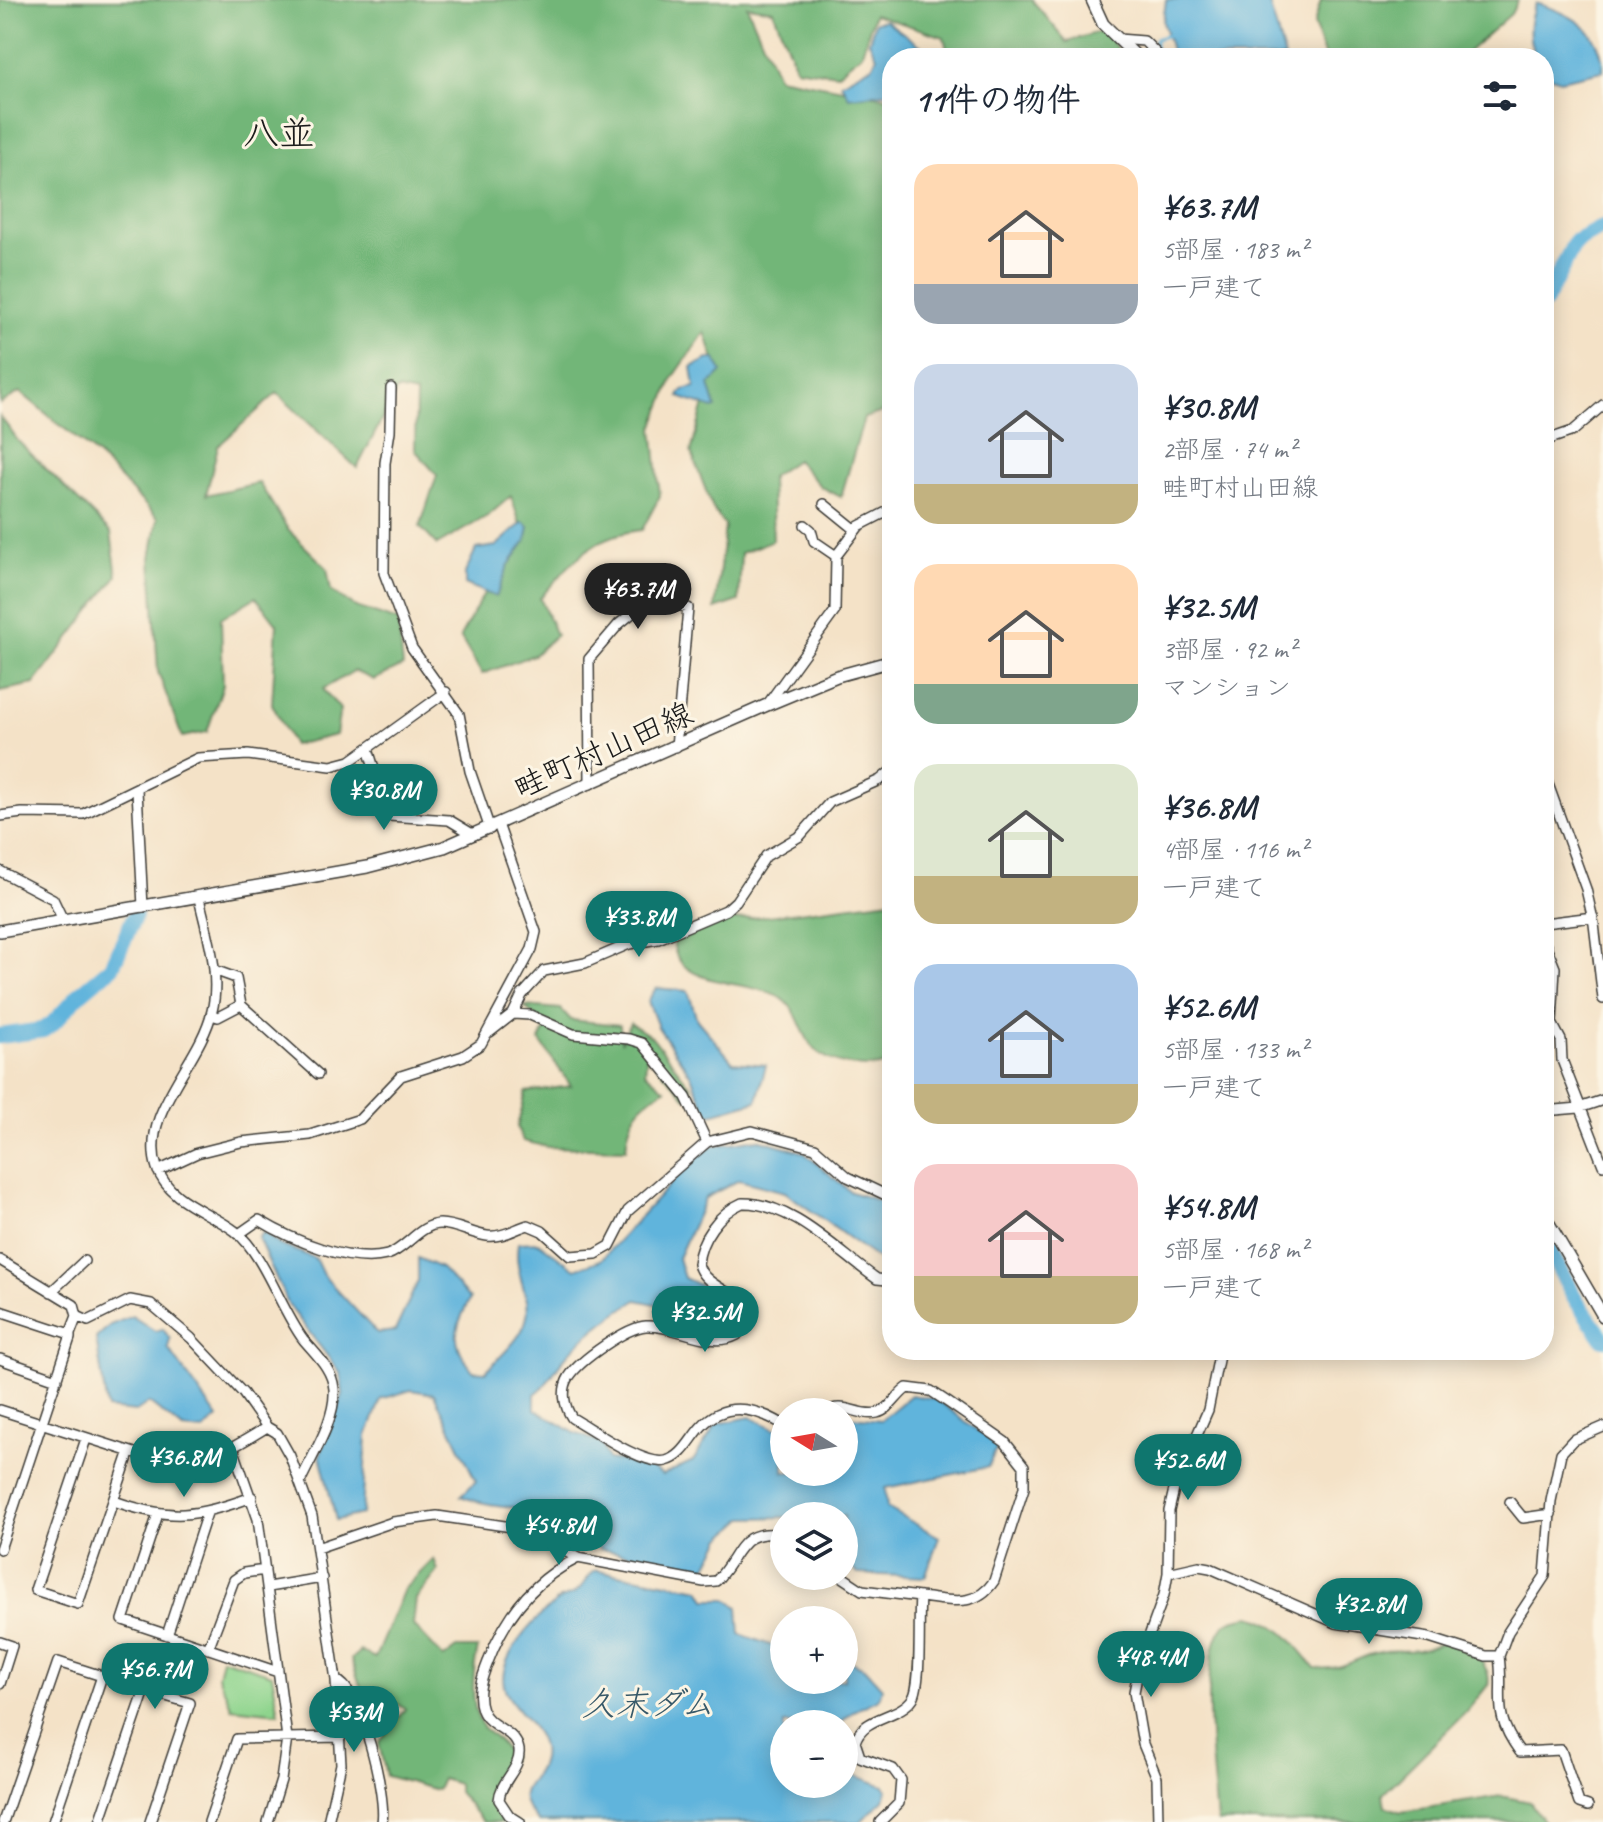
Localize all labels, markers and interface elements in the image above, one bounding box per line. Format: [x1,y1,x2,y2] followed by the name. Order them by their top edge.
[1478,74,1522,118] icon: filters
[914,78,1081,121] text: 11件の物件
[243,110,315,156] district label: 八並
[1162,185,1255,228] text: ¥63.7M
[978,196,1074,292] icon: home
[1162,233,1307,266] text: 5部屋 · 183 m²
[1162,271,1266,304] text: 一戸建て
[1162,385,1255,428] text: ¥30.8M
[978,396,1074,492] icon: home
[1162,433,1296,466] text: 2部屋 · 74 m²
[1162,471,1318,504] text: 畦町村山田線
[573,563,703,631] pin: ¥63.7M
[602,572,674,605] text: ¥63.7M
[1162,585,1254,628] text: ¥32.5M
[978,596,1074,692] icon: home
[1162,633,1296,666] text: 3部屋 · 92 m²
[1162,671,1291,704] text: マンション
[507,693,699,808] street label: 畦町村山田線
[319,764,449,832] pin: ¥30.8M
[349,773,419,806] text: ¥30.8M
[1162,785,1255,828] text: ¥36.8M
[978,796,1074,892] icon: home
[1162,833,1307,866] text: 4部屋 · 116 m²
[1162,871,1266,904] text: 一戸建て
[574,891,704,959] pin: ¥33.8M
[604,900,674,933] text: ¥33.8M
[1162,985,1255,1028] text: ¥52.6M
[978,996,1074,1092] icon: home
[1162,1033,1307,1066] text: 5部屋 · 133 m²
[1162,1071,1266,1104] text: 一戸建て
[1162,1185,1254,1228] text: ¥54.8M
[978,1196,1074,1292] icon: home
[1162,1233,1307,1266] text: 5部屋 · 168 m²
[1162,1271,1266,1304] text: 一戸建て
[640,1286,770,1354] pin: ¥32.5M
[670,1295,740,1328] text: ¥32.5M
[770,1398,858,1486] north arrow
[770,1398,858,1798] map controls
[119,1431,249,1499] pin: ¥36.8M
[1123,1434,1253,1502] pin: ¥52.6M
[148,1440,220,1473] text: ¥36.8M
[1152,1443,1224,1476] text: ¥52.6M
[494,1499,624,1567] pin: ¥54.8M
[770,1502,858,1590] button: layers
[524,1508,594,1541] text: ¥54.8M
[1304,1578,1434,1646] pin: ¥32.8M
[1334,1587,1404,1620] text: ¥32.8M
[770,1606,858,1694] button: +
[1086,1631,1216,1699] pin: ¥48.4M
[1116,1640,1186,1673] text: ¥48.4M
[90,1643,220,1711] pin: ¥56.7M
[120,1652,190,1685] text: ¥56.7M
[581,1682,715,1725] water label: 久末ダム
[307,1686,401,1754] pin: ¥53M
[327,1695,381,1728] text: ¥53M
[770,1710,858,1798] button: −

